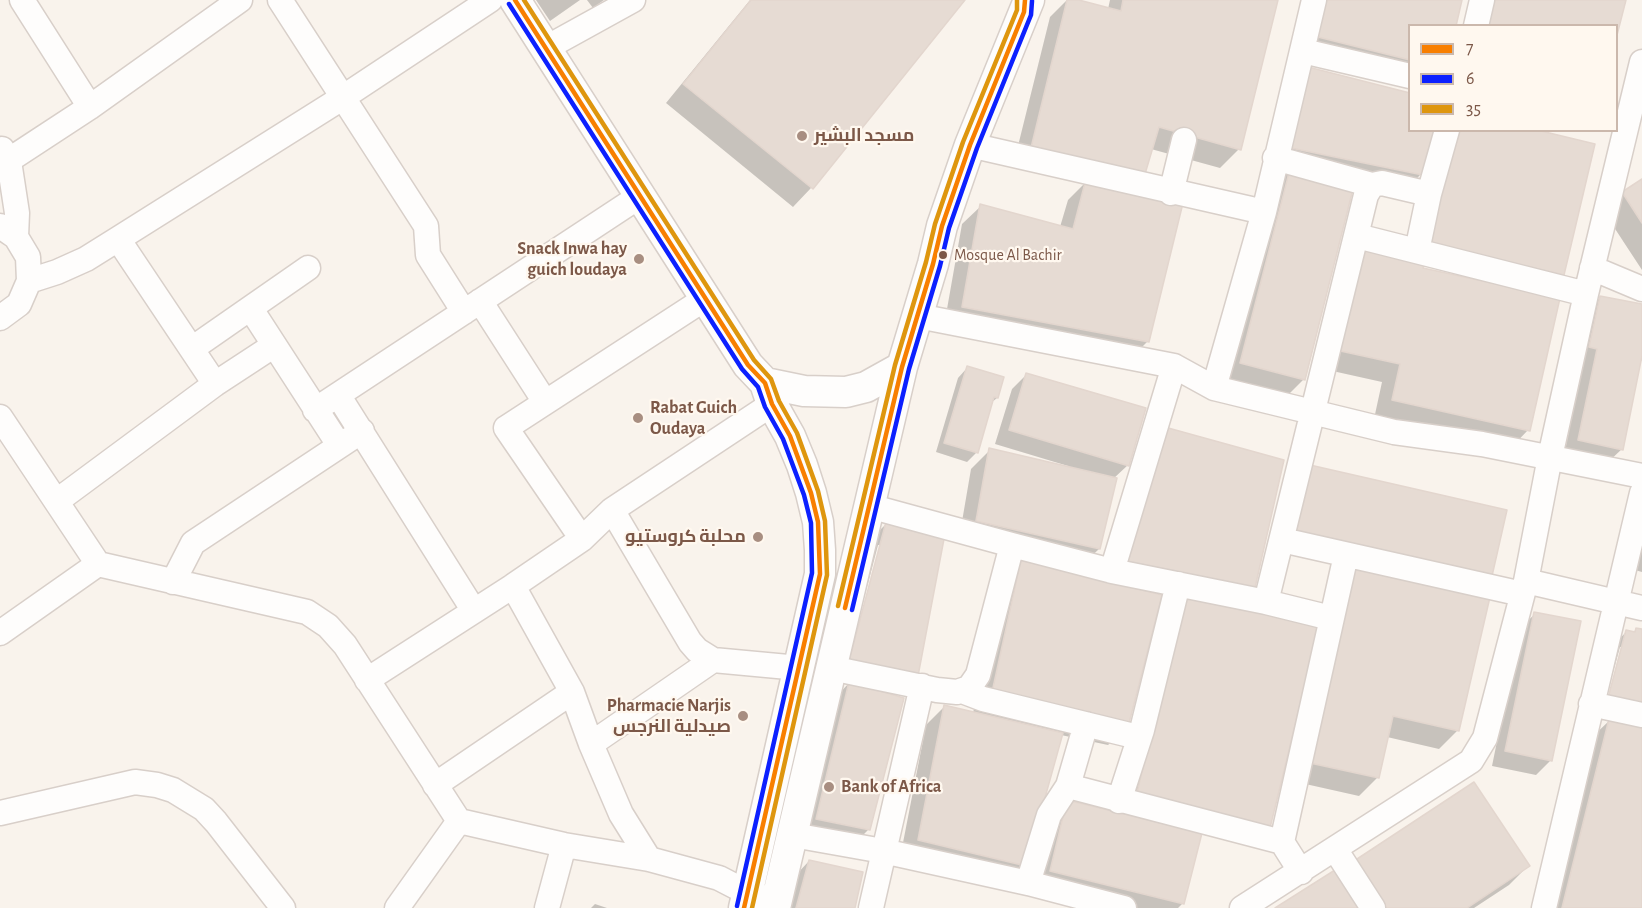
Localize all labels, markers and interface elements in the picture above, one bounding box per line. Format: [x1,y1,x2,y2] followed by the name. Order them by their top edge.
[1408,24,1618,132] legend
[1466,40,1474,58] text: 7
[1466,70,1474,88] text: 6
[1466,100,1481,118] text: 35
[814,125,914,147] place label: مسجد البشير
[795,129,809,143] marker: مسجد البشير
[517,238,627,280] place label: Snack Inwa hay guich loudaya
[954,245,1062,265] place label: Mosque Al Bachir
[937,249,949,261] marker: Mosque Al Bachir
[632,252,646,266] marker: Snack Inwa hay guich loudaya
[650,397,737,440] place label: Rabat Guich Oudaya
[631,411,645,425] marker: Rabat Guich Oudaya
[625,526,746,548] place label: محلبة كروستيو
[751,530,765,544] marker: محلبة كروستيو
[607,695,731,738] place label: Pharmacie Narjis صيدلية النرجس
[736,709,750,723] marker: Pharmacie Narjis صيدلية النرجس
[841,776,941,798] place label: Bank of Africa
[822,780,836,794] marker: Bank of Africa

